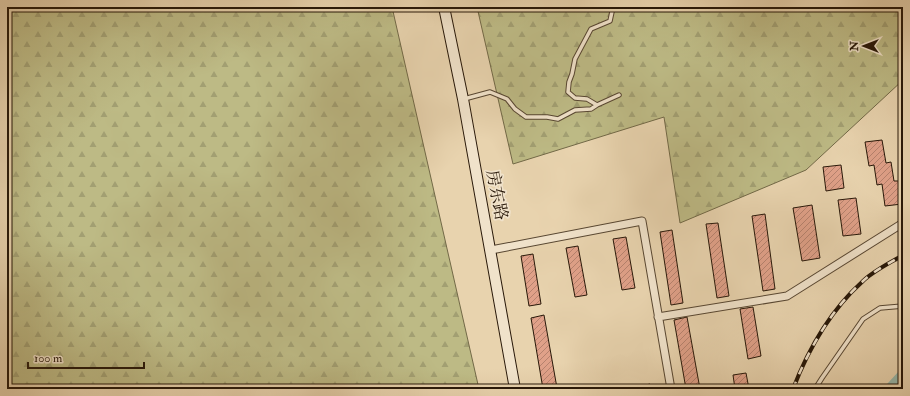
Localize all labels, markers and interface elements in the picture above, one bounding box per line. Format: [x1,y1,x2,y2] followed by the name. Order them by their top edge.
[844,26,884,66] north arrow
[848,40,861,52] text: N
[482,168,512,222] street label: 房东路
[28,344,144,370] scale bar
[34,351,63,366] text: 100 m

